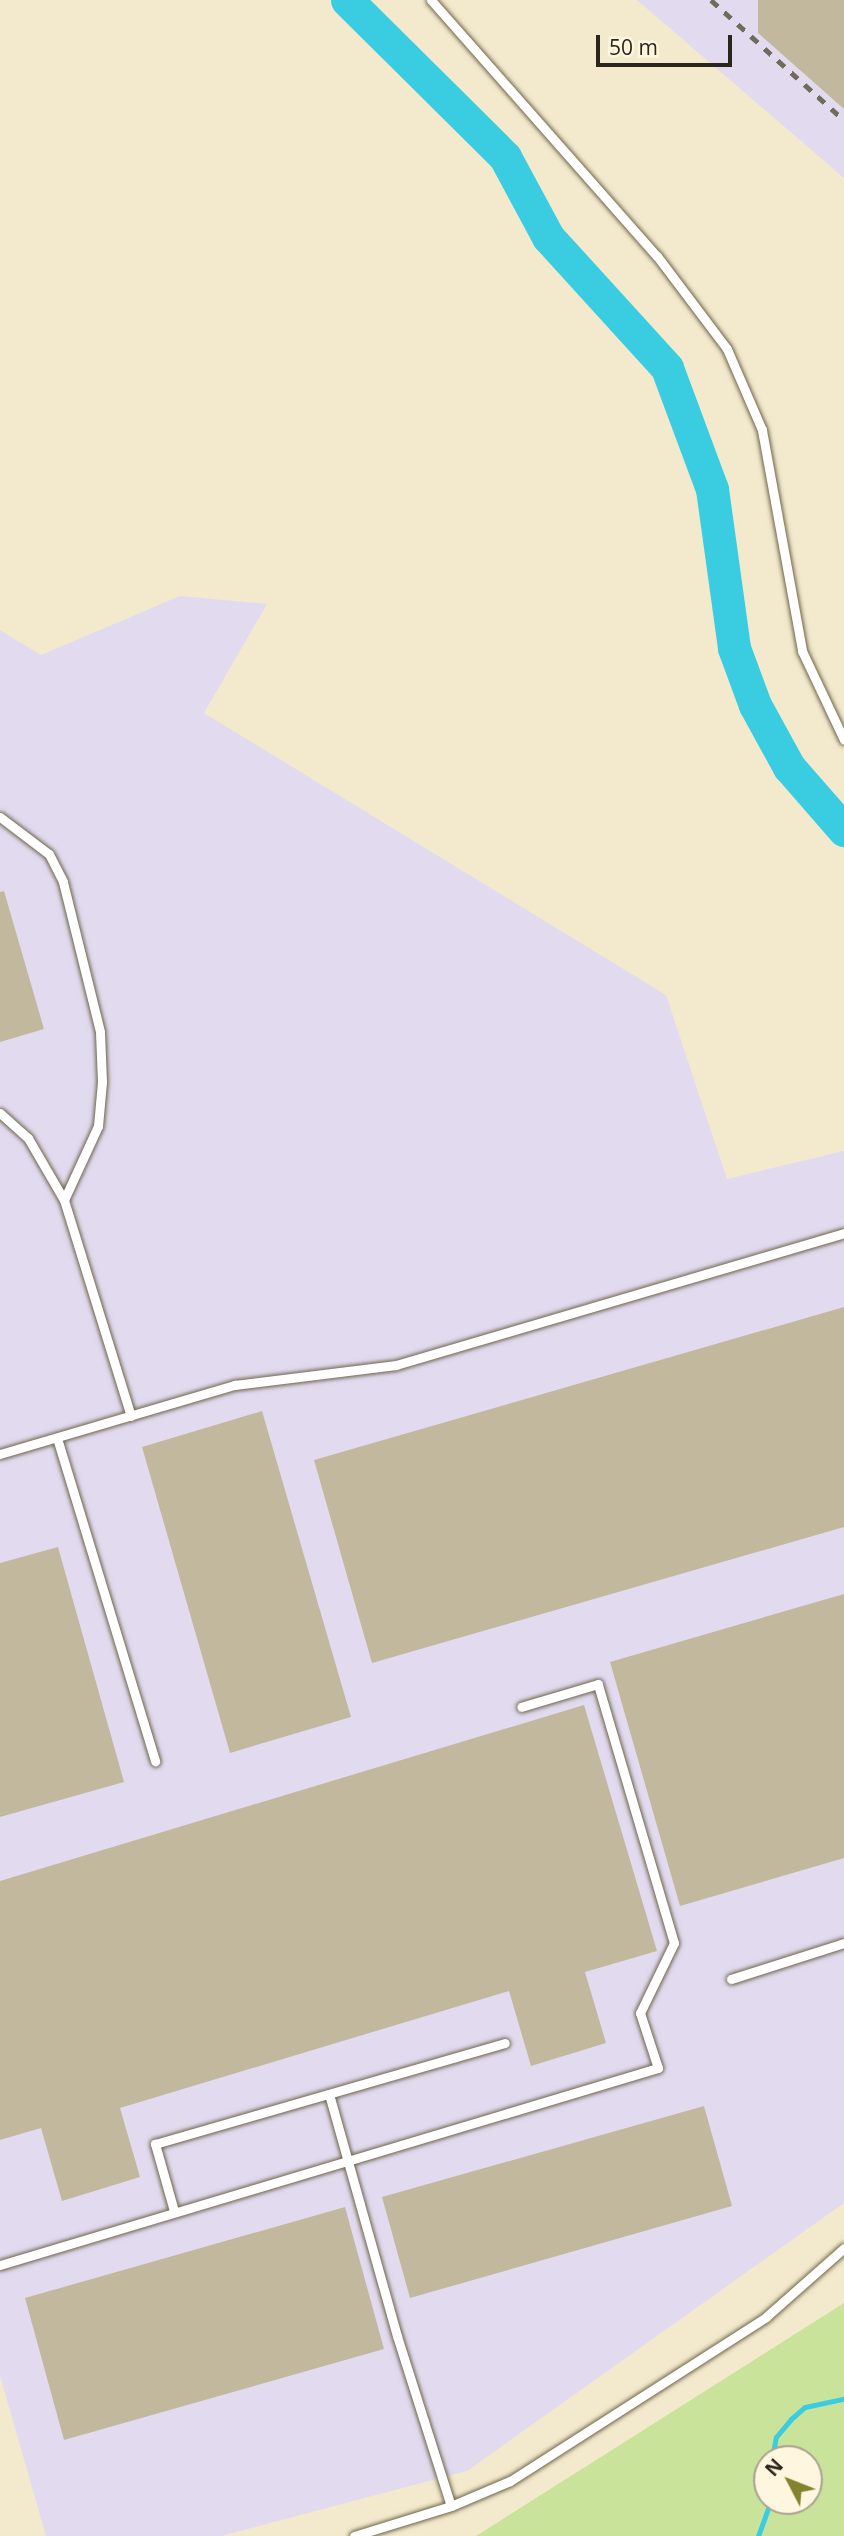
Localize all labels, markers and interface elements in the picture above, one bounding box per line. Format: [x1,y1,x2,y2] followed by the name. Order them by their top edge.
[599,21,736,65] scale bar
[609,33,658,61] text: 50 m
[753,2445,823,2515] north arrow
[759,2453,789,2482] text: N

